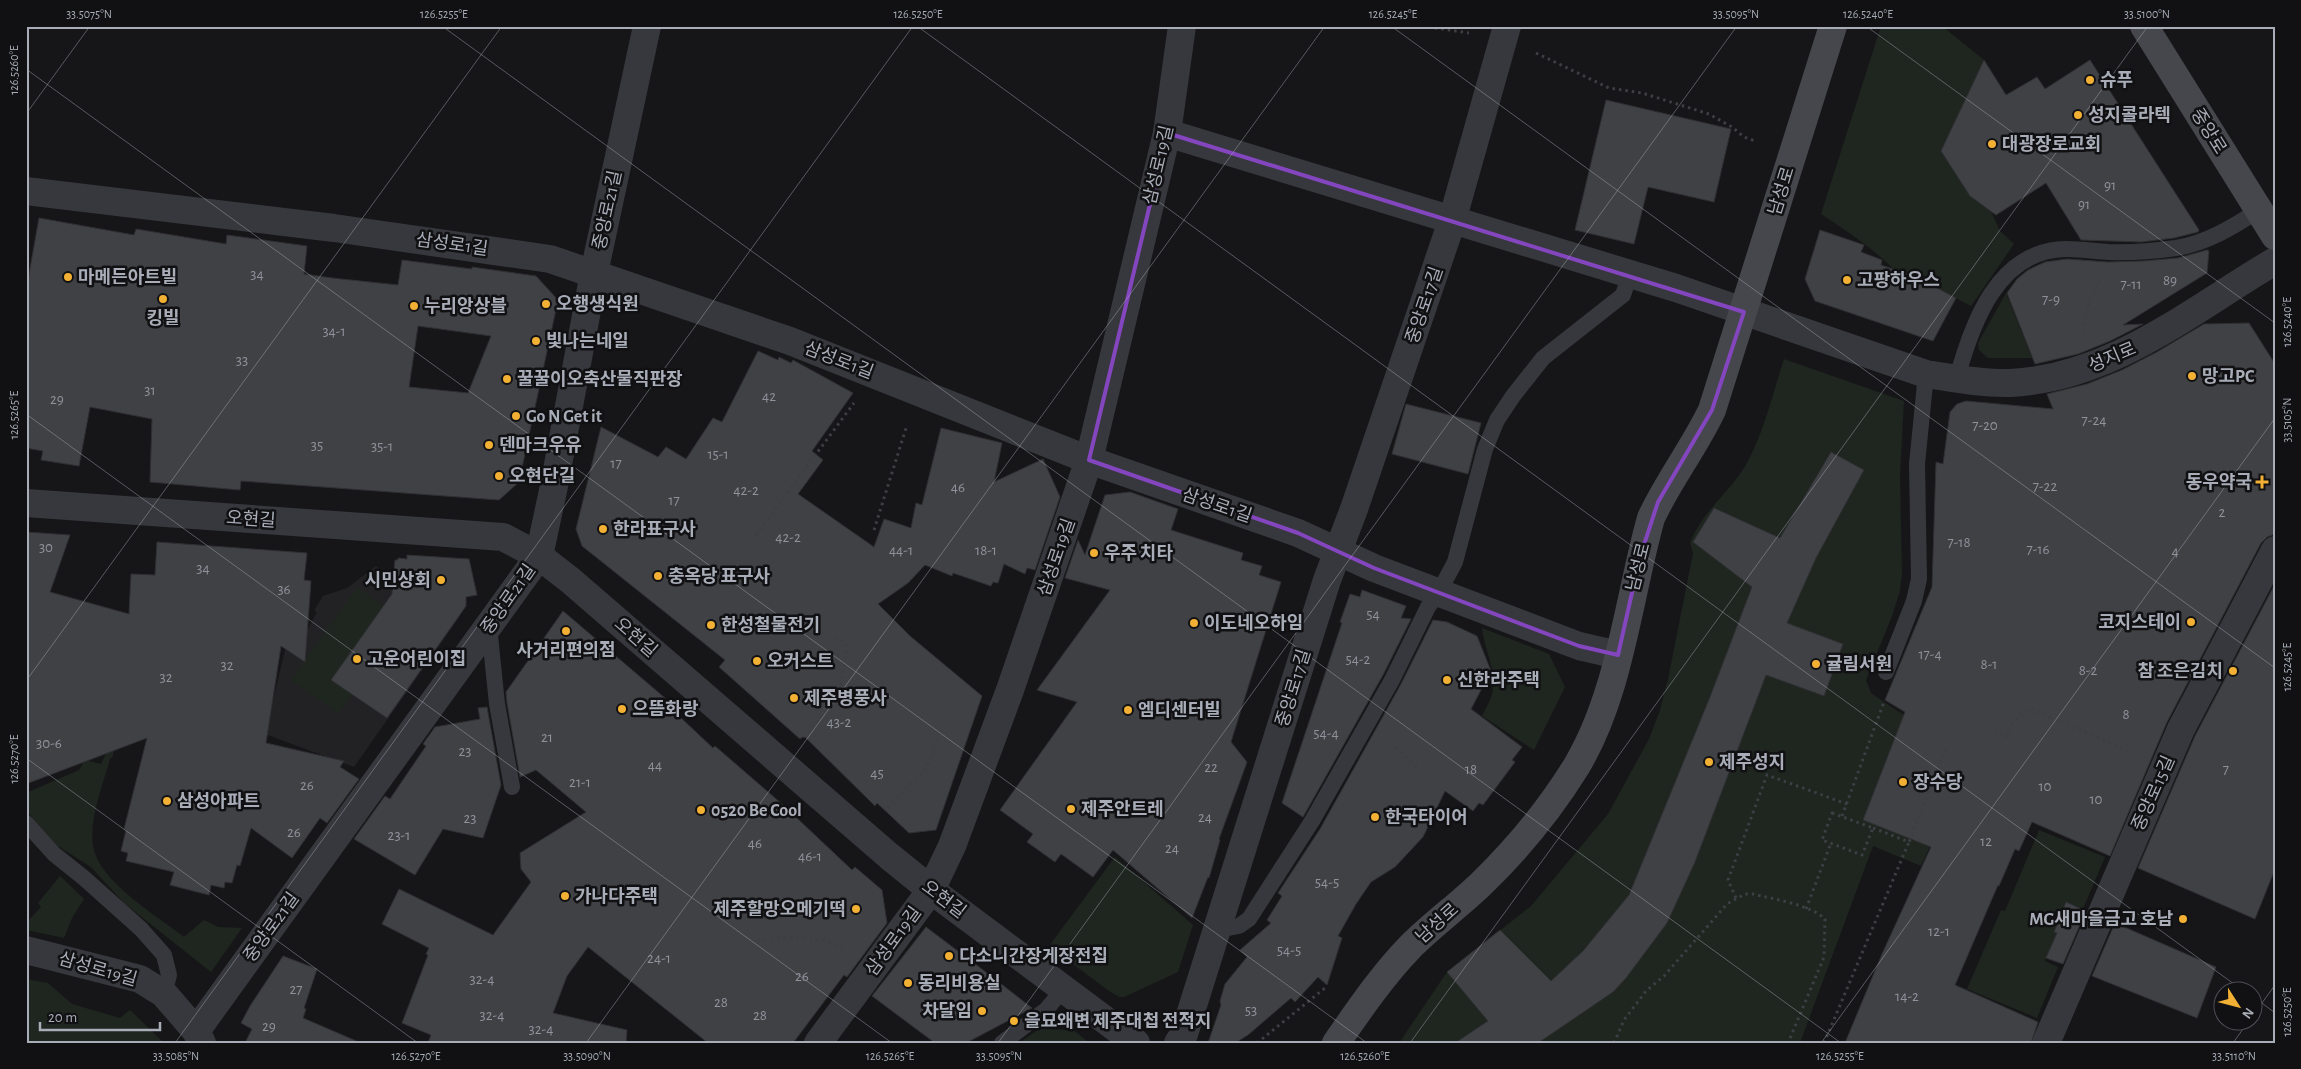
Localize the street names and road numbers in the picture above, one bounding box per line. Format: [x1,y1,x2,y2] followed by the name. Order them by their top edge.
[2187,105,2231,157] street label: 중앙로
[1139,123,1177,207] street label: 삼성로19길
[1765,165,1798,218] street label: 남성로
[589,168,625,252] street label: 중앙로21길
[415,229,489,259] street label: 삼성로1길
[1402,264,1446,346] street label: 중앙로17길
[802,338,876,382] street label: 삼성로1길
[2085,338,2139,376] street label: 성지로
[1179,484,1255,526] street label: 삼성로1길
[226,508,276,531] street label: 오현길
[1033,515,1079,599] street label: 삼성로19길
[1623,541,1654,594] street label: 남성로
[477,560,539,638] street label: 중앙로21길
[611,614,661,661] street label: 오현길
[1272,647,1314,729] street label: 중앙로17길
[2128,752,2178,834] street label: 중앙로15길
[918,877,969,922] street label: 오현길
[239,889,303,965] street label: 중앙로21길
[1413,900,1462,947] street label: 남성로
[861,902,925,980] street label: 삼성로19길
[56,948,140,990] street label: 삼성로19길

